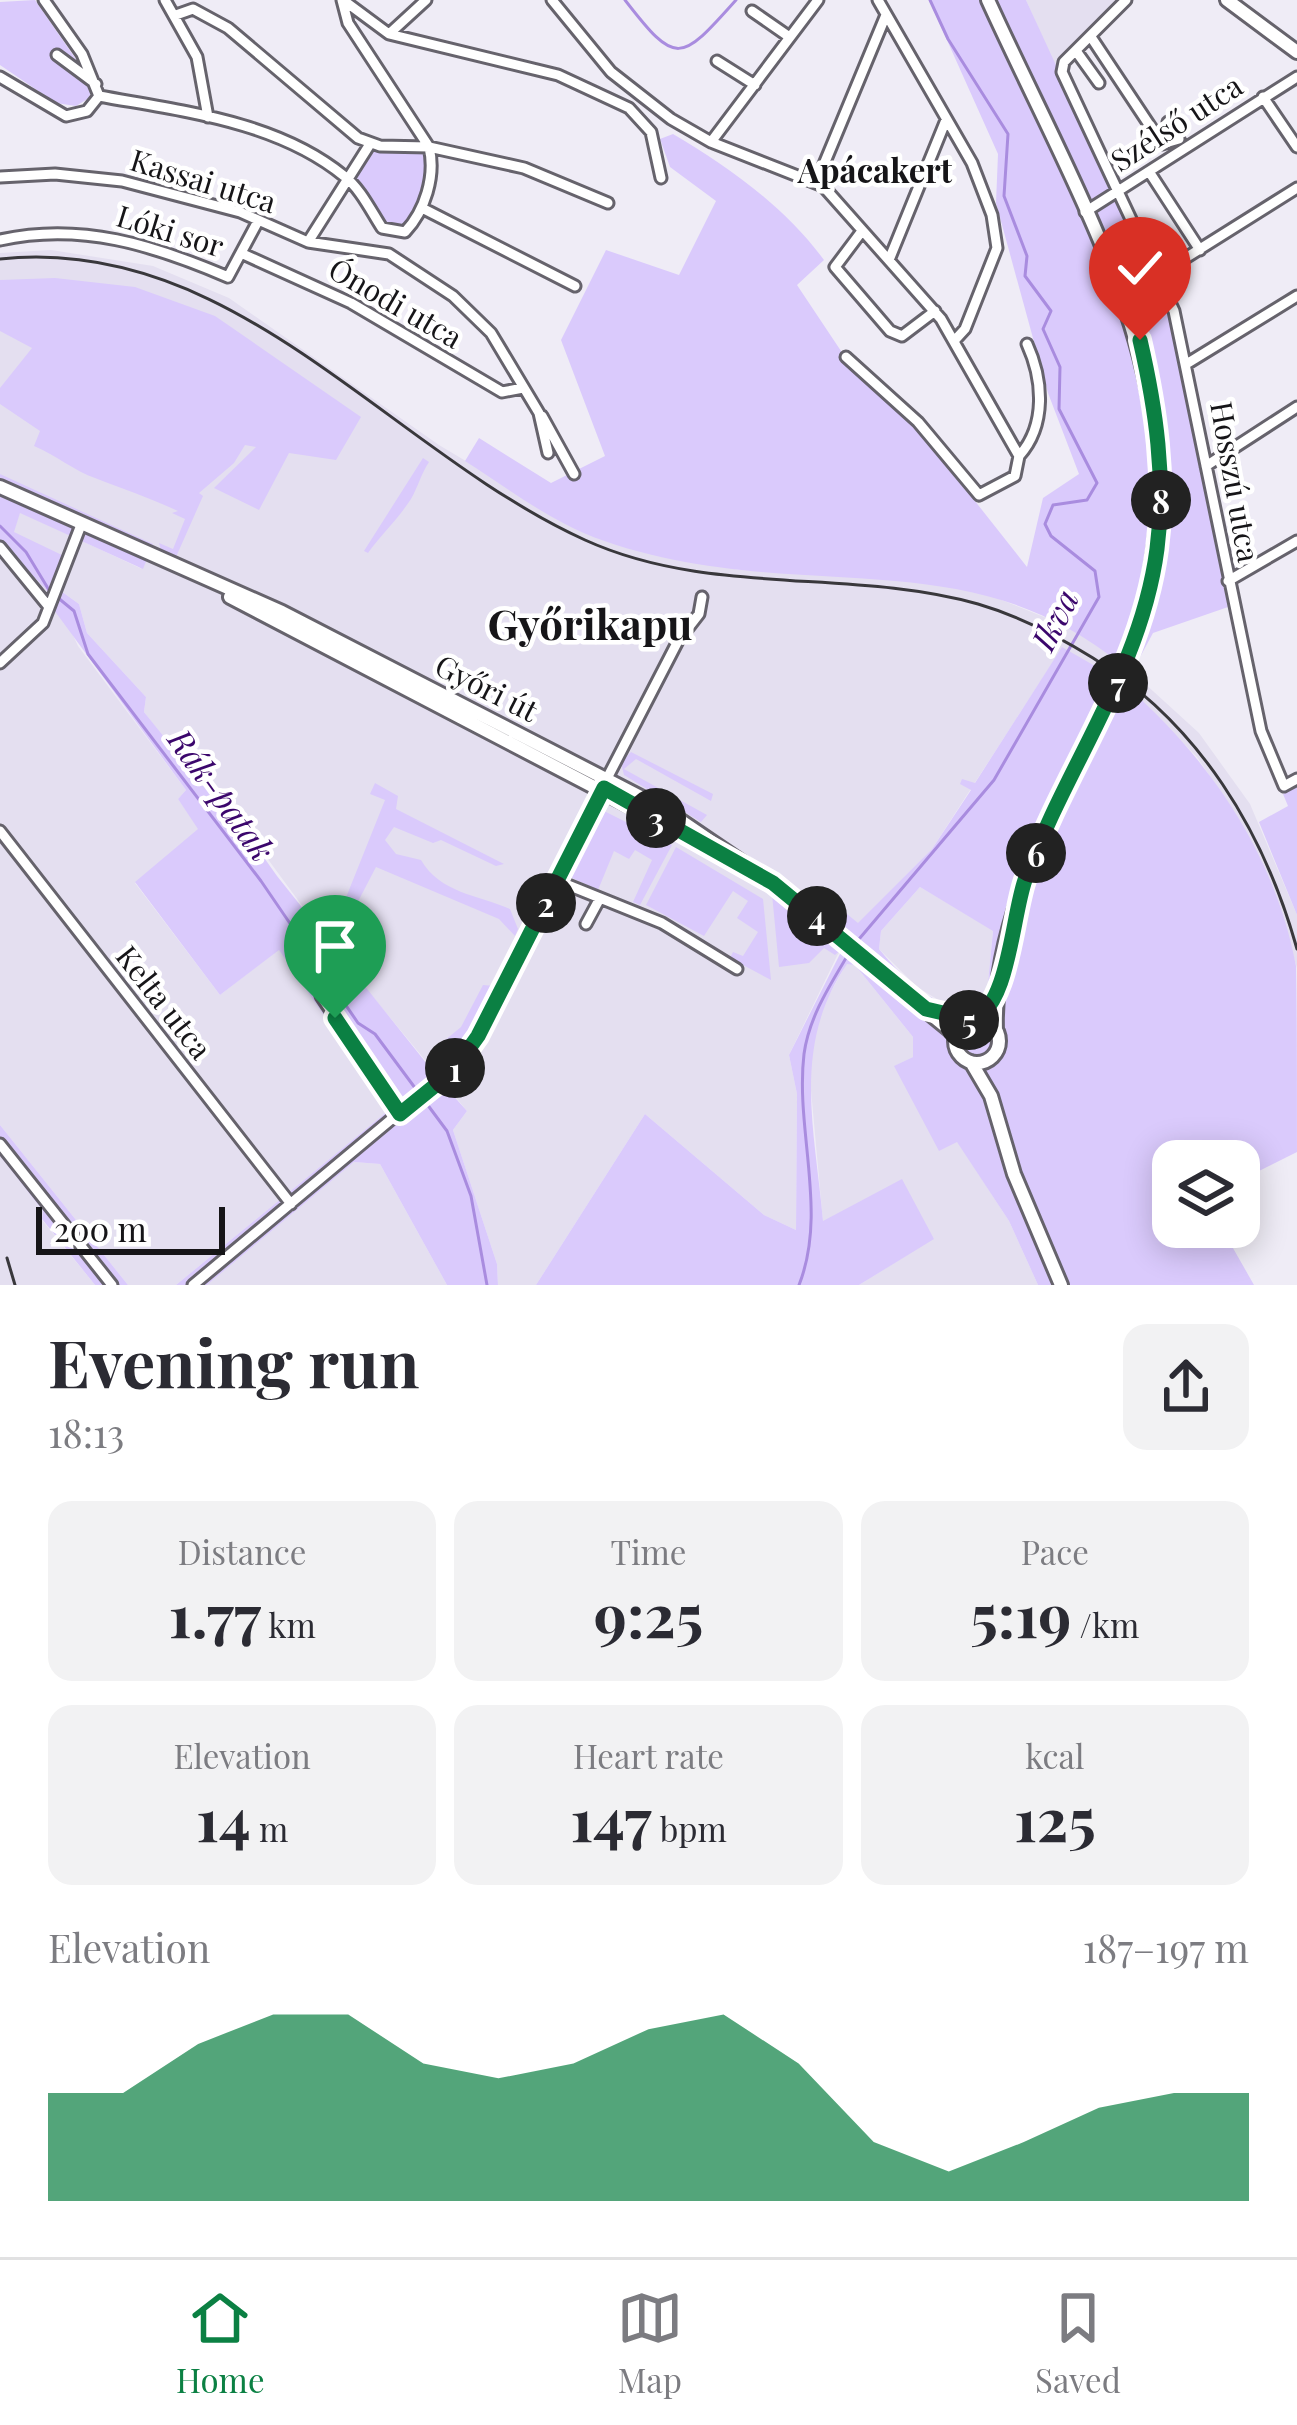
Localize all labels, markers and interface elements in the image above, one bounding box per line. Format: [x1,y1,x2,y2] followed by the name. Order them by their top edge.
[1102,65,1249,180] street label: Szélső utca
[126,139,281,221] street label: Kassai utca
[797,147,953,191] district label: Apácakert
[112,195,229,265] street label: Lóki sor
[1089,217,1191,340] pin
[1107,235,1173,301] icon: check
[322,248,470,357] street label: Ónodi utca
[1202,398,1270,565] street label: Hosszú utca
[1131,470,1191,530] pin: 8
[1152,478,1170,522] text: 8
[1018,581,1087,659] water label: Ikva
[487,595,693,651] district label: Győrikapu
[429,644,545,730] street label: Győri út
[1088,653,1148,713] pin: 7
[1110,661,1126,705] text: 7
[159,717,286,869] water label: Rák-patak
[626,788,686,848] pin: 3
[648,796,664,840] text: 3
[1006,823,1066,883] pin: 6
[1027,831,1045,875] text: 6
[516,873,576,933] pin: 2
[537,881,555,925] text: 2
[787,886,847,946] pin: 4
[808,894,826,938] text: 4
[284,895,386,1018] pin
[302,913,368,979] icon: arrive
[108,937,222,1067] street label: Kelta utca
[939,990,999,1050] pin: 5
[961,998,977,1042] text: 5
[425,1038,485,1098] pin: 1
[449,1046,461,1090] text: 1
[1152,1140,1260,1248] map controls
[1152,1140,1260,1248] button: layers
[36,1201,225,1254] scale bar
[54,1206,147,1250] text: 200 m
[48,1317,420,1405] text: Evening run
[1123,1324,1249,1450] button: share
[48,1406,124,1458] text: 18:13
[178,1529,307,1573] text: Distance
[610,1529,687,1573] text: Time
[1021,1529,1089,1573] text: Pace
[169,1573,261,1653] text: 1.77
[594,1573,703,1653] text: 9:25
[970,1573,1071,1653] text: 5:19
[261,1602,316,1646] text: km
[1071,1602,1139,1646] text: /km
[174,1733,311,1777] text: Elevation
[573,1733,724,1777] text: Heart rate
[1025,1733,1084,1777] text: kcal
[196,1777,251,1857] text: 14
[570,1777,651,1857] text: 147
[1014,1777,1096,1857] text: 125
[251,1806,288,1850] text: m
[651,1806,727,1850] text: bpm
[48,1921,210,1973] text: Elevation
[1083,1921,1249,1973] text: 187–197 m
[176,2285,265,2401] tab: Home
[617,2285,683,2401] tab: Map
[1035,2285,1121,2401] tab: Saved

